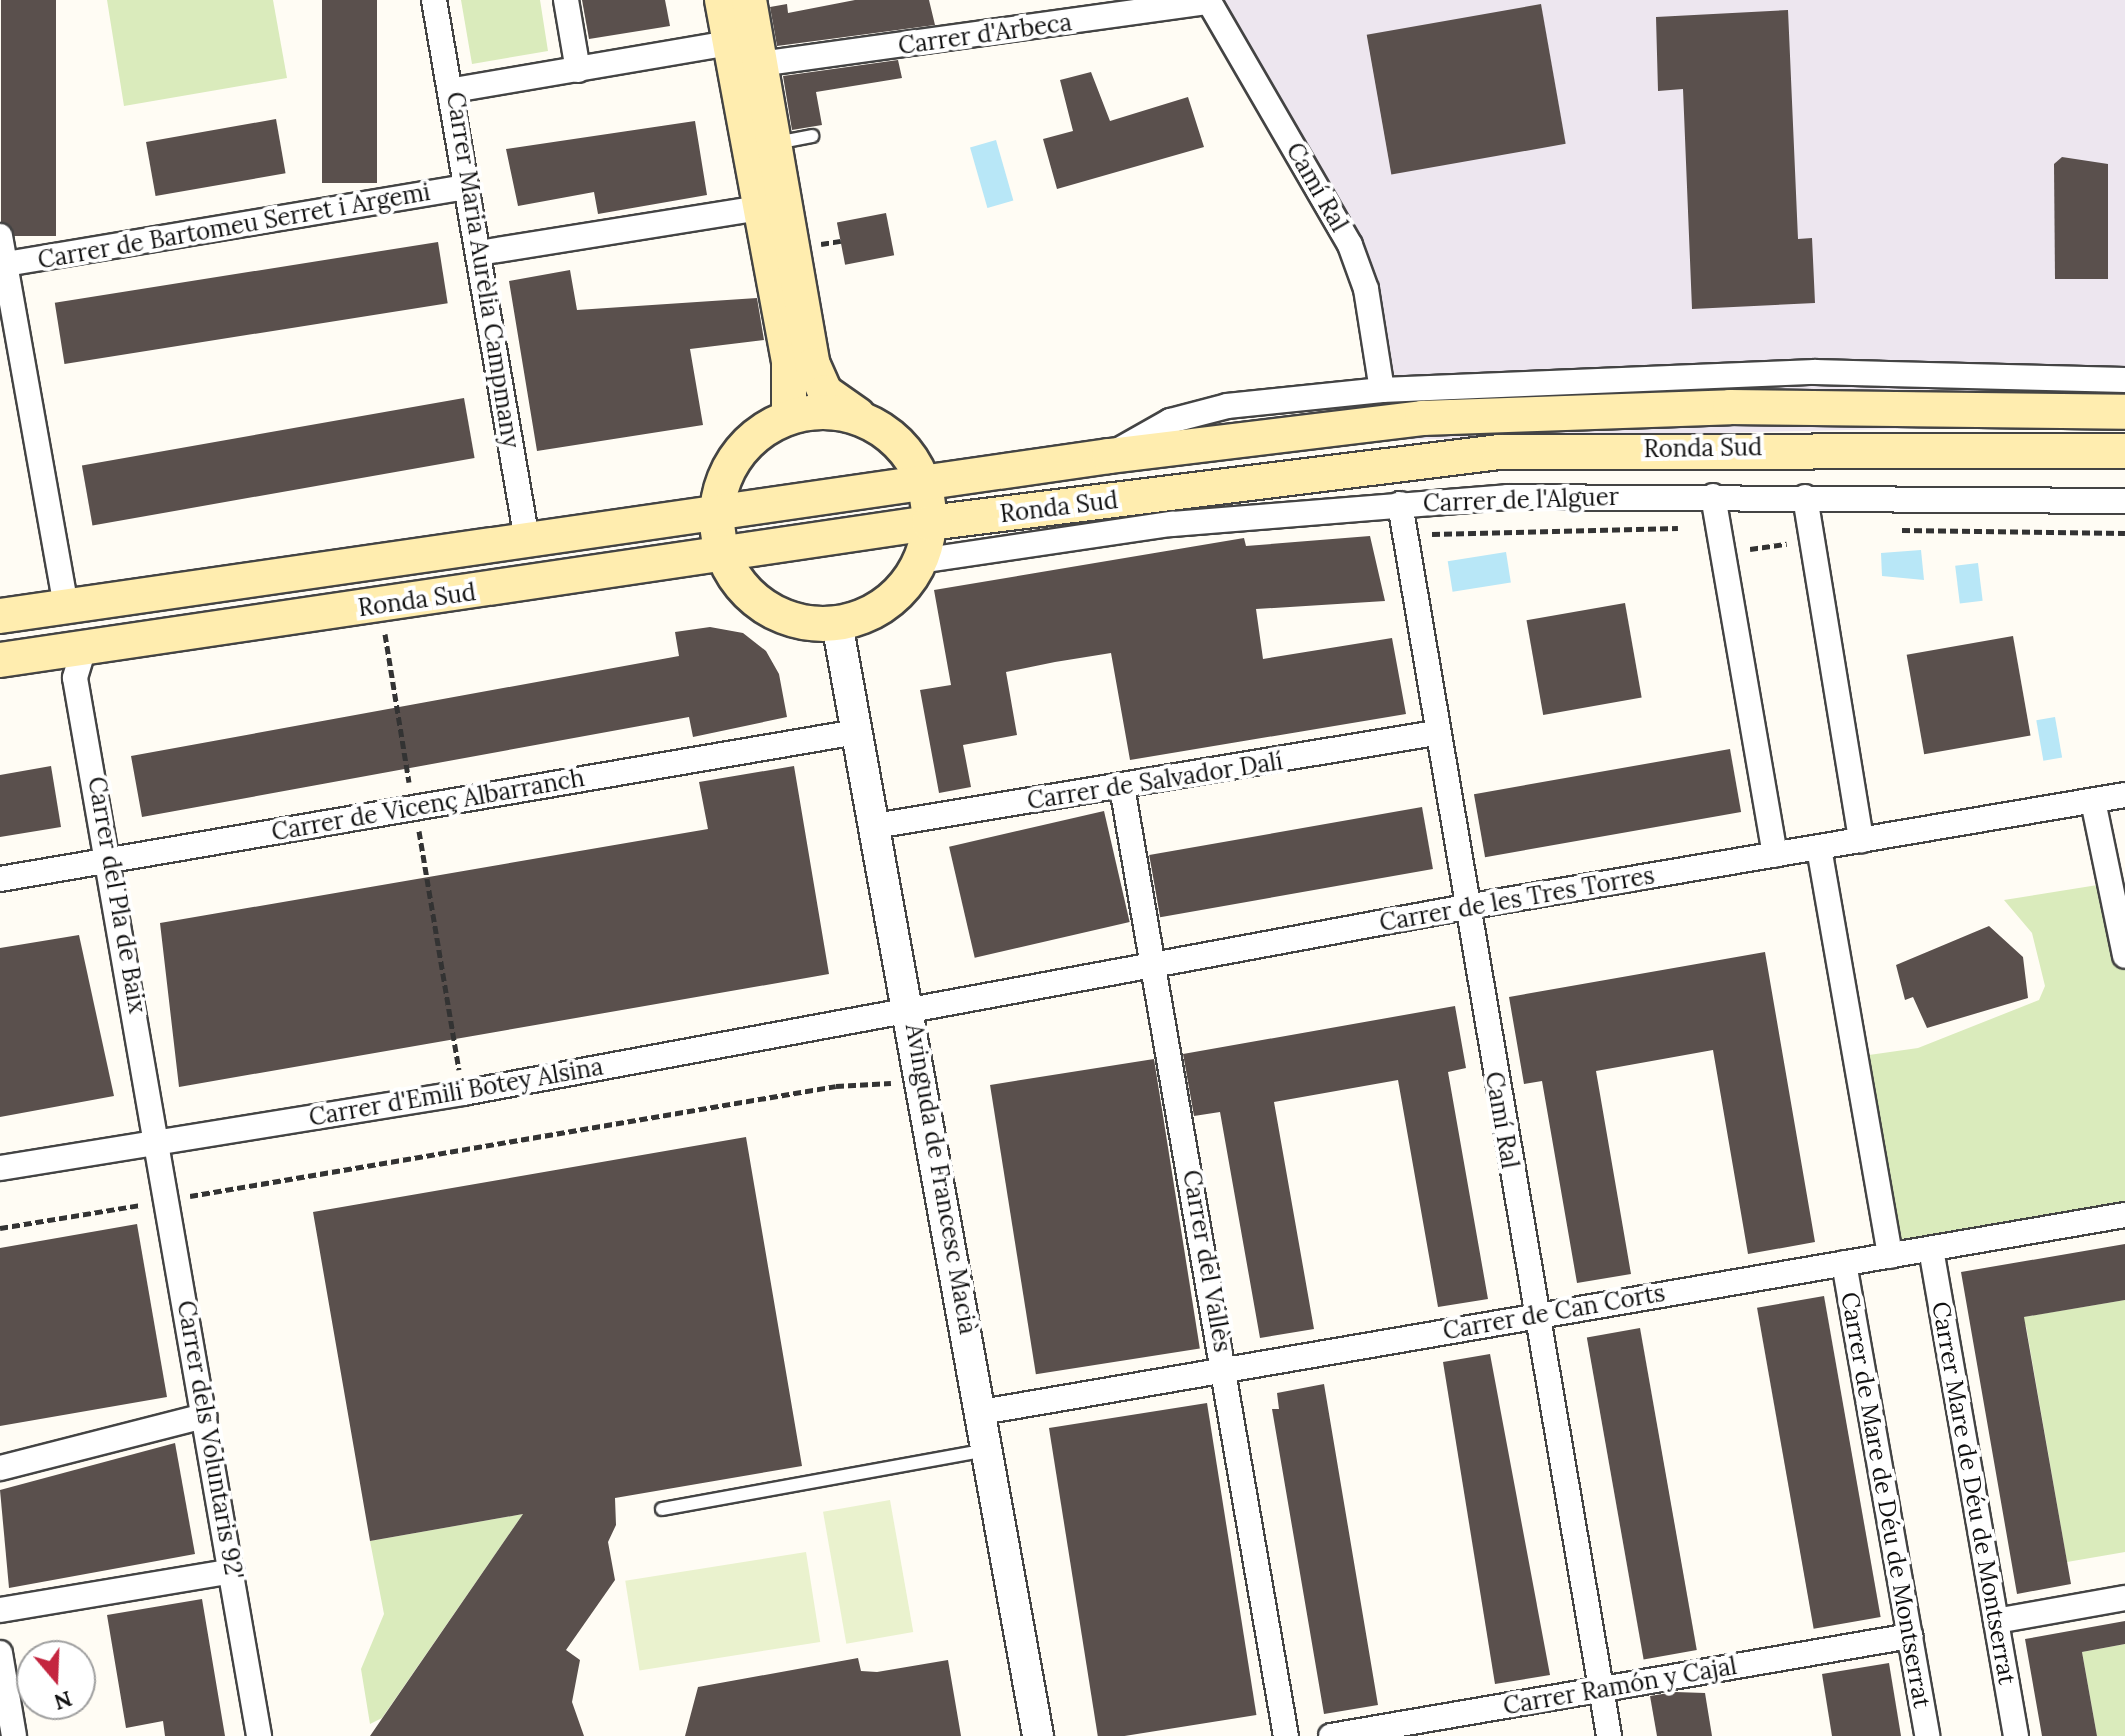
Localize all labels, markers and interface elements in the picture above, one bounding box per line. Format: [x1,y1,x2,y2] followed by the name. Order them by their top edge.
[896,8,1074,60] street label: Carrer d'Arbeca
[441,90,525,450] street label: Carrer Maria Aurèlia Campmany
[1280,138,1354,236] street label: Camí Ral
[36,177,432,275] street label: Carrer de Bartomeu Serret i Argemi
[1643,433,1763,463] street label: Ronda Sud
[1423,482,1619,518] street label: Carrer de l'Alguer
[998,485,1120,529] street label: Ronda Sud
[356,577,478,623] street label: Ronda Sud
[1025,747,1285,815] street label: Carrer de Salvador Dalí
[269,763,587,847] street label: Carrer de Vicenç Albarranch
[82,774,152,1016] street label: Carrer del Pla de Baix
[1377,861,1657,937] street label: Carrer de les Tres Torres
[900,1022,982,1336] street label: Avinguda de Francesc Macià
[307,1052,605,1132] street label: Carrer d'Emili Botey Alsina
[1479,1069,1525,1171] street label: Camí Ral
[1177,1168,1237,1354] street label: Carrer del Vallès
[1441,1278,1667,1346] street label: Carrer de Can Corts
[1835,1290,1937,1710] street label: Carrer de Mare de Déu de Montserrat
[171,1298,249,1582] street label: Carrer dels Voluntaris 92'
[1926,1299,2022,1687] street label: Carrer Mare de Déu de Montserrat
[16,1640,96,1720] north arrow
[1501,1651,1739,1721] street label: Carrer Ramón y Cajal
[51,1685,76,1717] text: N

